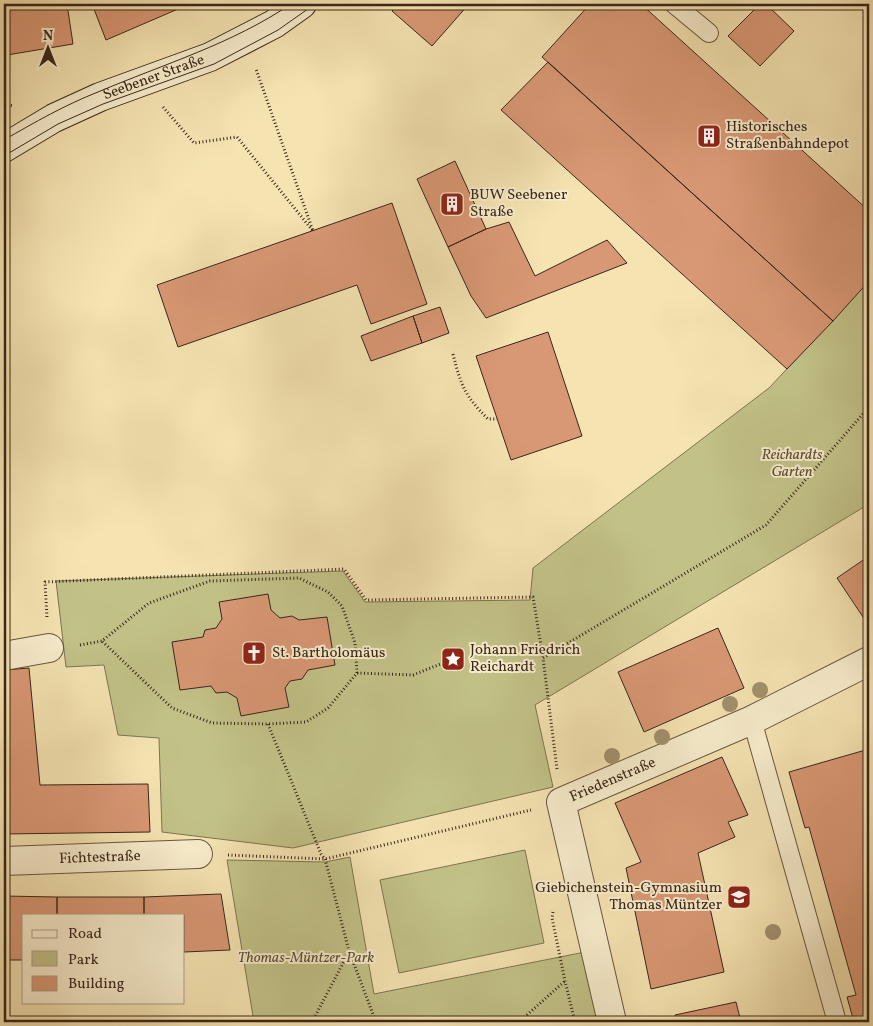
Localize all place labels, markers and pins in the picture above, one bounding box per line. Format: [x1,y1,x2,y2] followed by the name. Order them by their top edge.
[726,117,849,155] place label: Historisches Straßenbahndepot
[696,123,722,149] building icon: Historisches Straßenbahndepot
[470,185,567,223] place label: BUW Seebener Straße
[439,191,465,217] building icon: BUW Seebener Straße
[241,640,267,666] church icon: St. Bartholomäus
[470,640,581,678] place label: Johann Friedrich Reichardt
[272,643,385,664] place label: St. Bartholomäus
[440,646,466,672] place icon: Johann Friedrich Reichardt
[535,878,722,916] place label: Giebichenstein-Gymnasium Thomas Müntzer
[726,884,752,910] school or university icon: Giebichenstein-Gymnasium Thomas Müntzer

